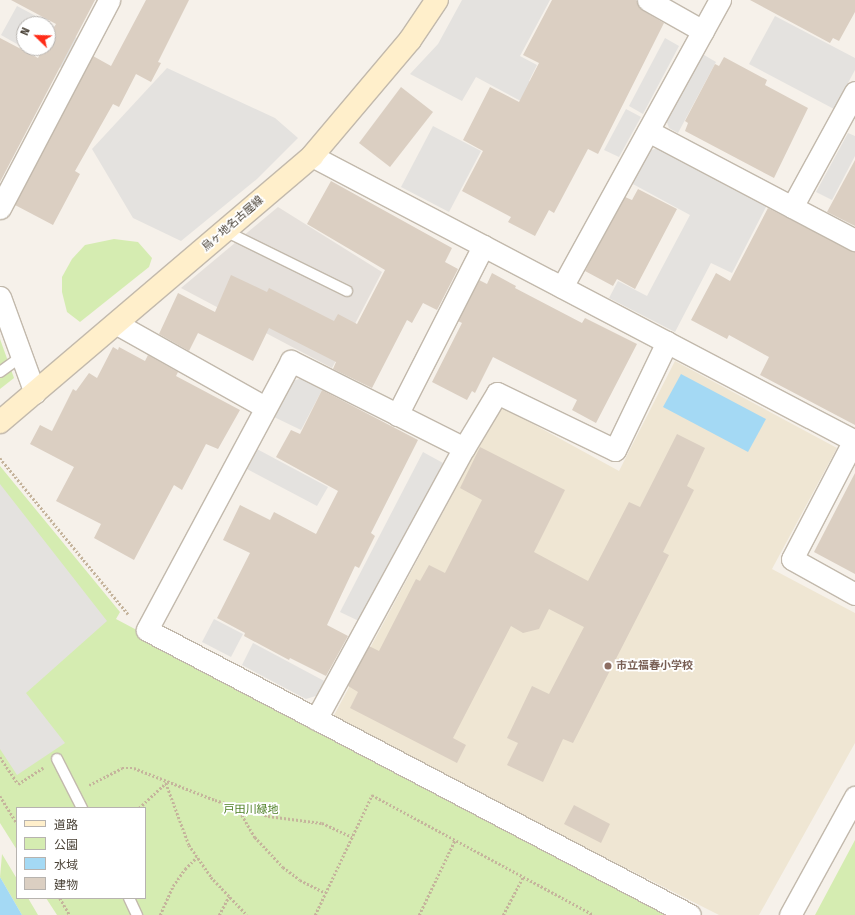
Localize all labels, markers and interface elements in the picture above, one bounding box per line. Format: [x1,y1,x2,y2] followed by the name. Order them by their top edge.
[16,16,56,56] north arrow
[18,26,33,37] text: N
[200,194,266,254] street label: 鳥ヶ地名古屋線
[616,659,693,673] place label: 市立福春小学校
[603,661,613,671] marker: 市立福春小学校
[224,803,278,817] park label: 戸田川緑地
[16,807,146,899] legend
[54,818,78,832] text: 道路
[54,838,78,852] text: 公園
[54,858,78,872] text: 水域
[54,878,78,892] text: 建物

